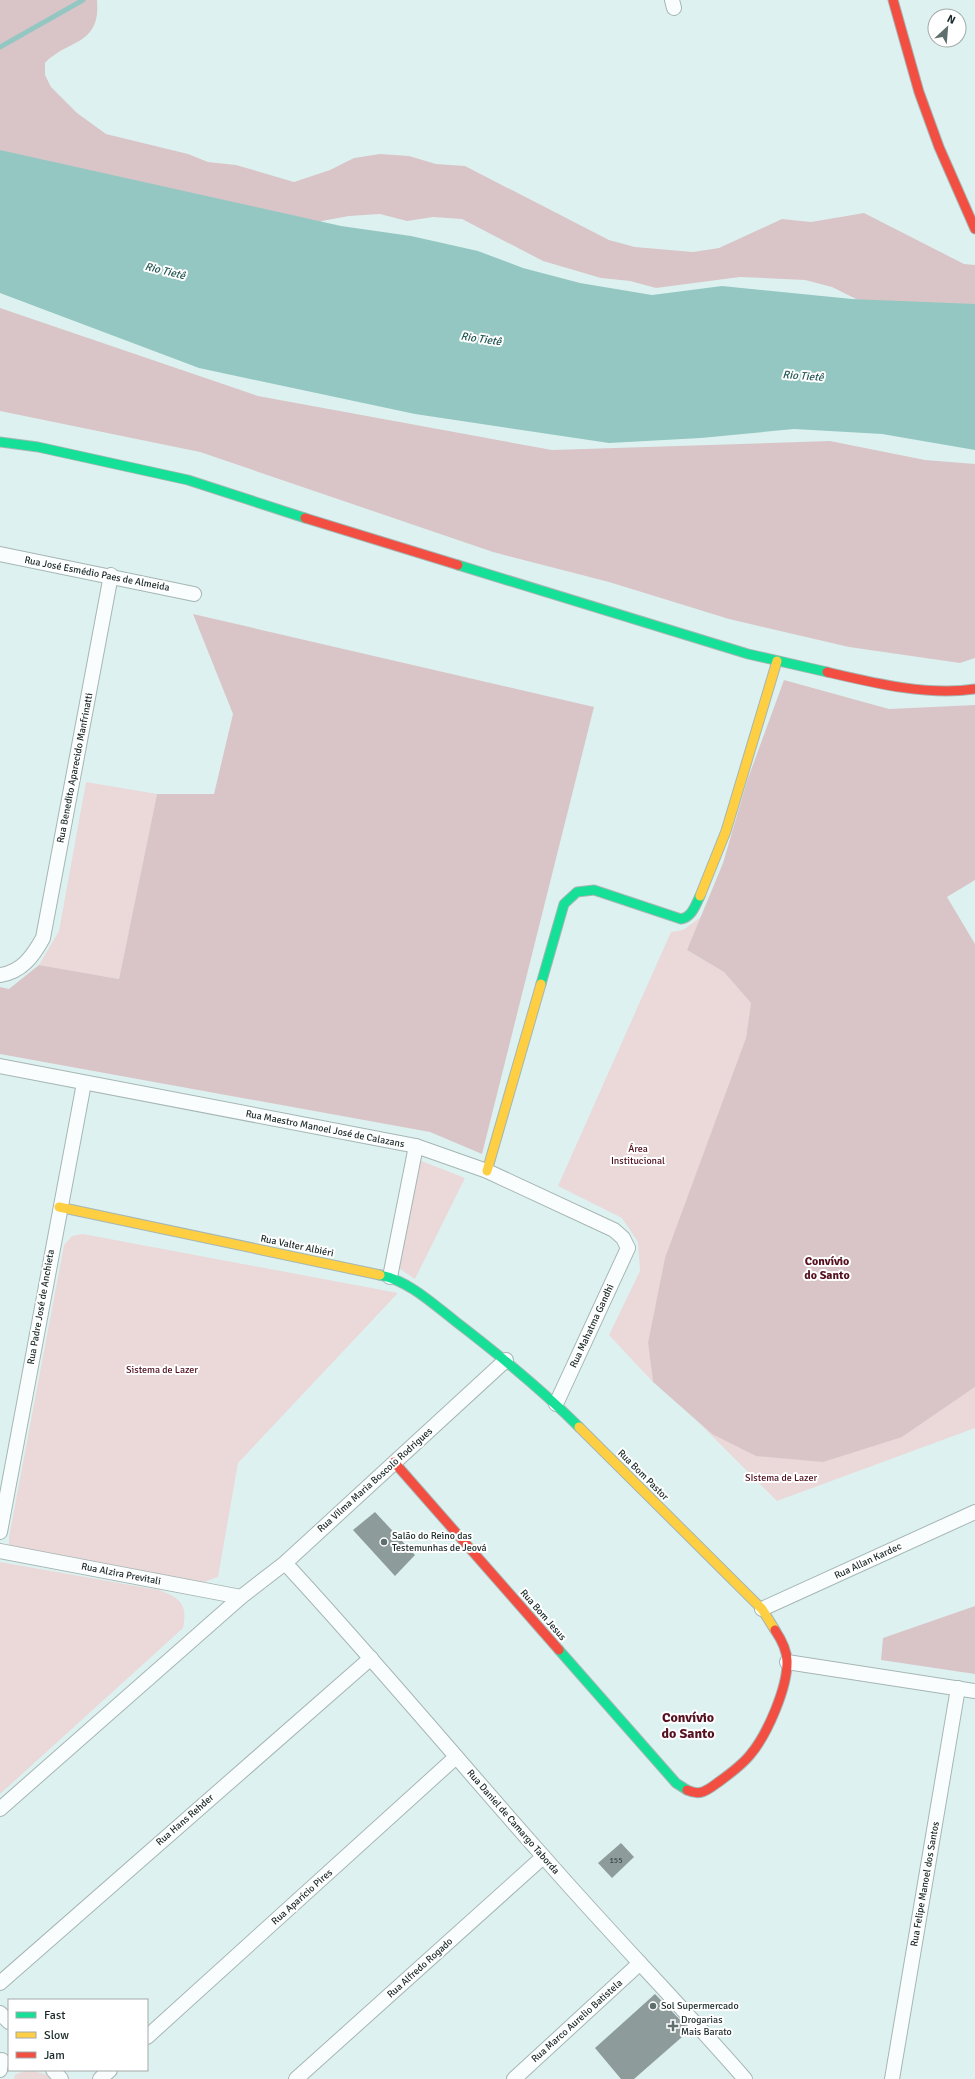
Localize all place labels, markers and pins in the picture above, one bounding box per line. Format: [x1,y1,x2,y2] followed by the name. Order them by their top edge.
[392,1530,487,1554] place label: Salão do Reino das Testemunhas de Jeová
[379,1537,389,1547] marker: Salão do Reino das Testemunhas de Jeová
[661,2000,739,2012] place label: Sol Supermercado
[648,2001,658,2011] marker: Sol Supermercado
[681,2014,732,2038] place label: Drogarias Mais Barato
[668,2021,678,2031] marker: Drogarias Mais Barato

